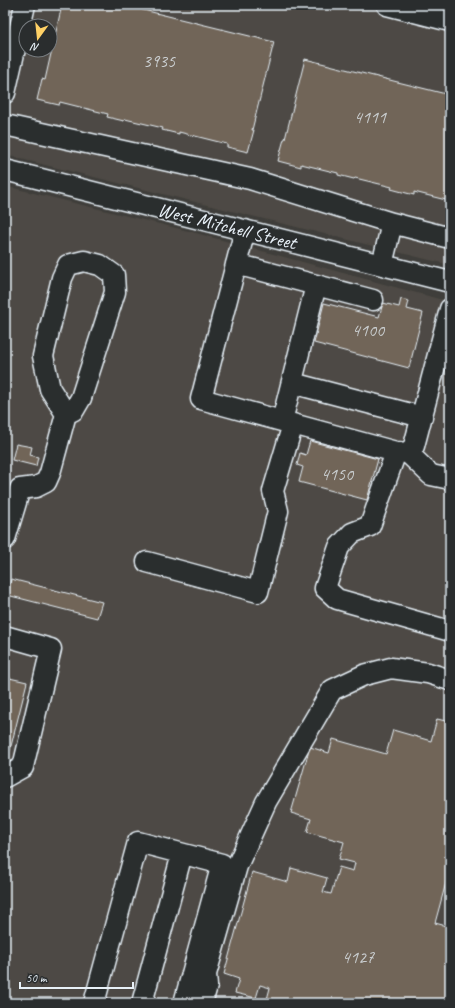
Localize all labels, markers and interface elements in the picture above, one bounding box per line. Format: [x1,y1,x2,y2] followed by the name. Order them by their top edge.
[18,18,58,58] north arrow
[28,39,41,55] text: N
[143,50,176,72] house number: 3935
[354,106,387,128] house number: 4111
[155,197,301,256] street label: West Mitchell Street
[352,319,386,341] house number: 4100
[321,463,355,485] house number: 4150
[342,946,375,968] house number: 4127
[20,964,133,990] scale bar
[26,970,48,986] text: 50 m

